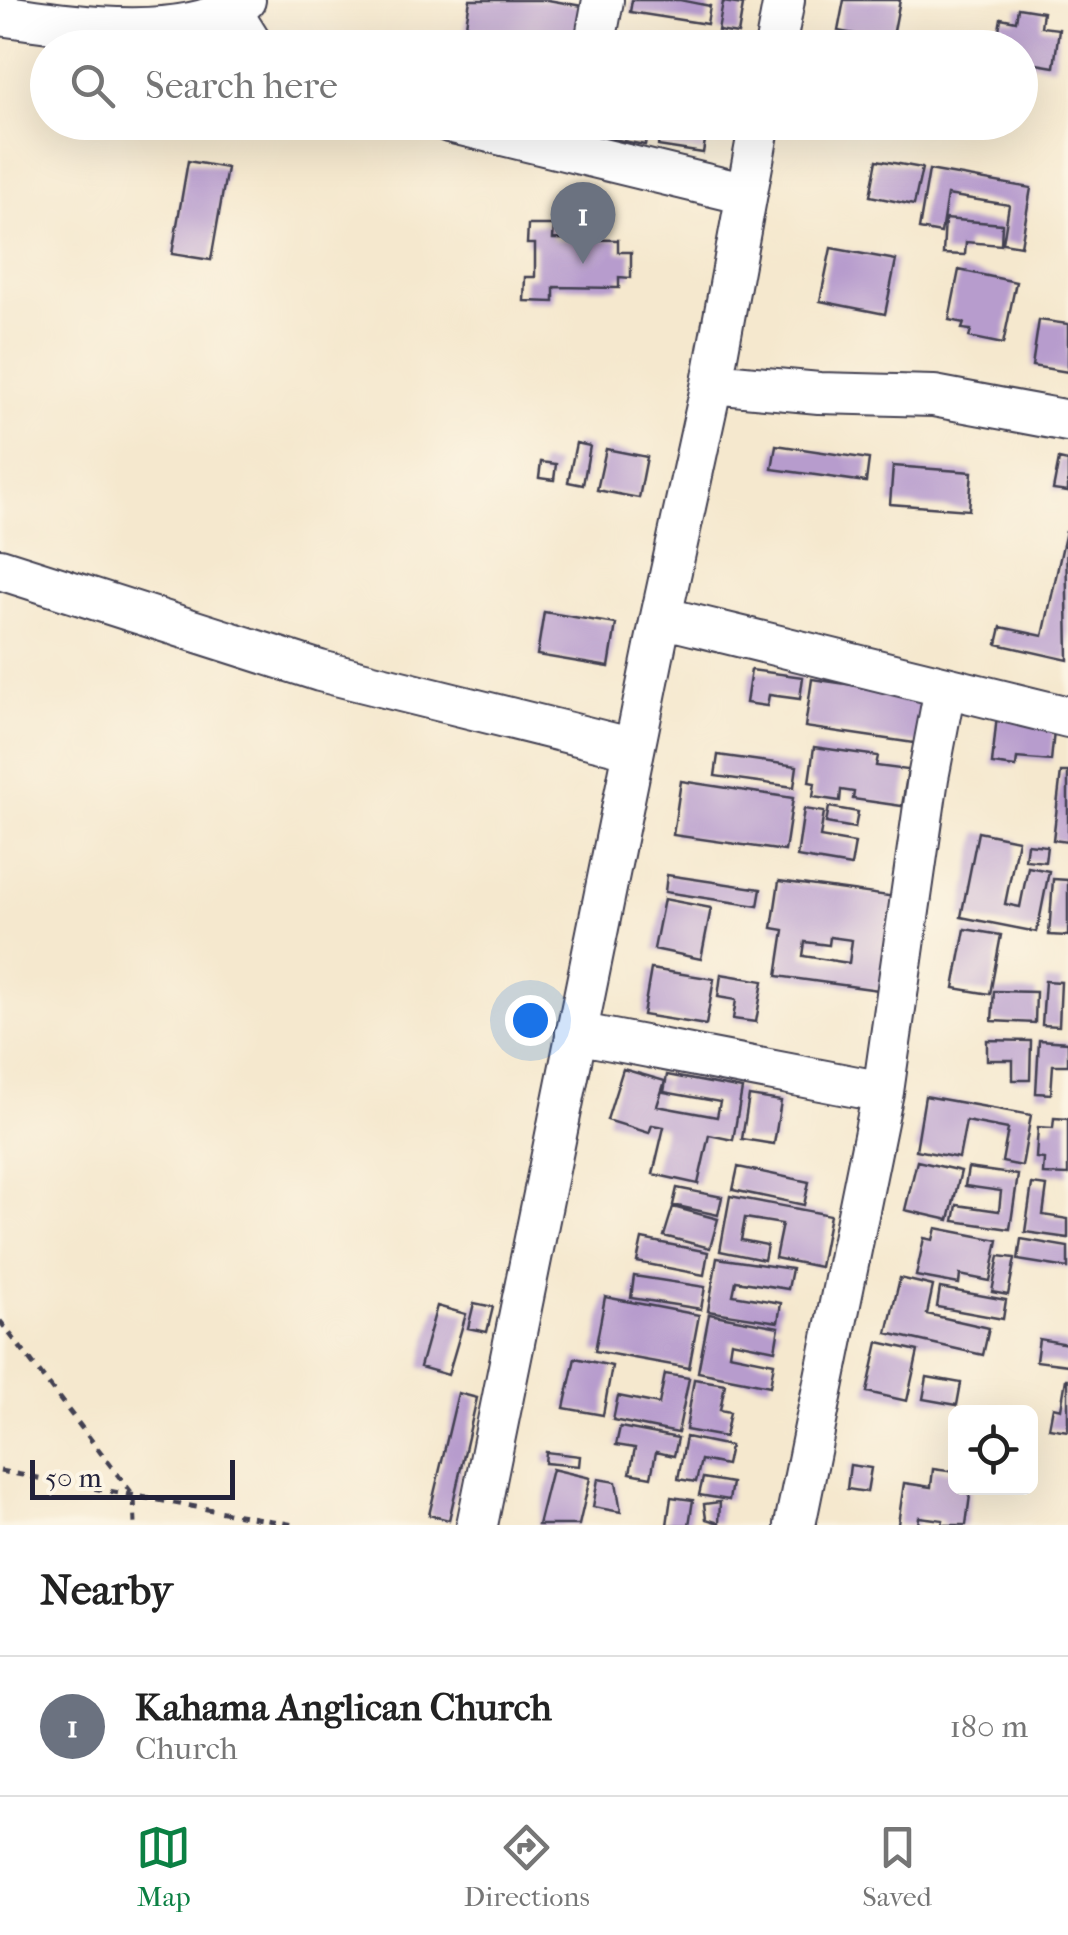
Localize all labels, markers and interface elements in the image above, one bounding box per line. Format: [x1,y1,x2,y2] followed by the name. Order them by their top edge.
[30,30,1038,140] search box
[65,58,120,113] icon: search
[145,63,338,108] text: Search here
[550,182,616,264] pin: 1
[505,995,556,1046] your location
[948,1405,1038,1495] map controls
[948,1405,1038,1495] button: locate
[30,1455,235,1500] scale bar
[45,1461,102,1494] text: 50 m
[40,1566,172,1615] text: Nearby
[135,1685,552,1730] text: Kahama Anglican Church
[67,1708,78,1745] text: 1
[949,1708,1028,1745] text: 180 m
[135,1730,238,1767] text: Church
[136,1820,191,1913] tab: Map
[464,1820,590,1913] tab: Directions
[862,1820,932,1913] tab: Saved

